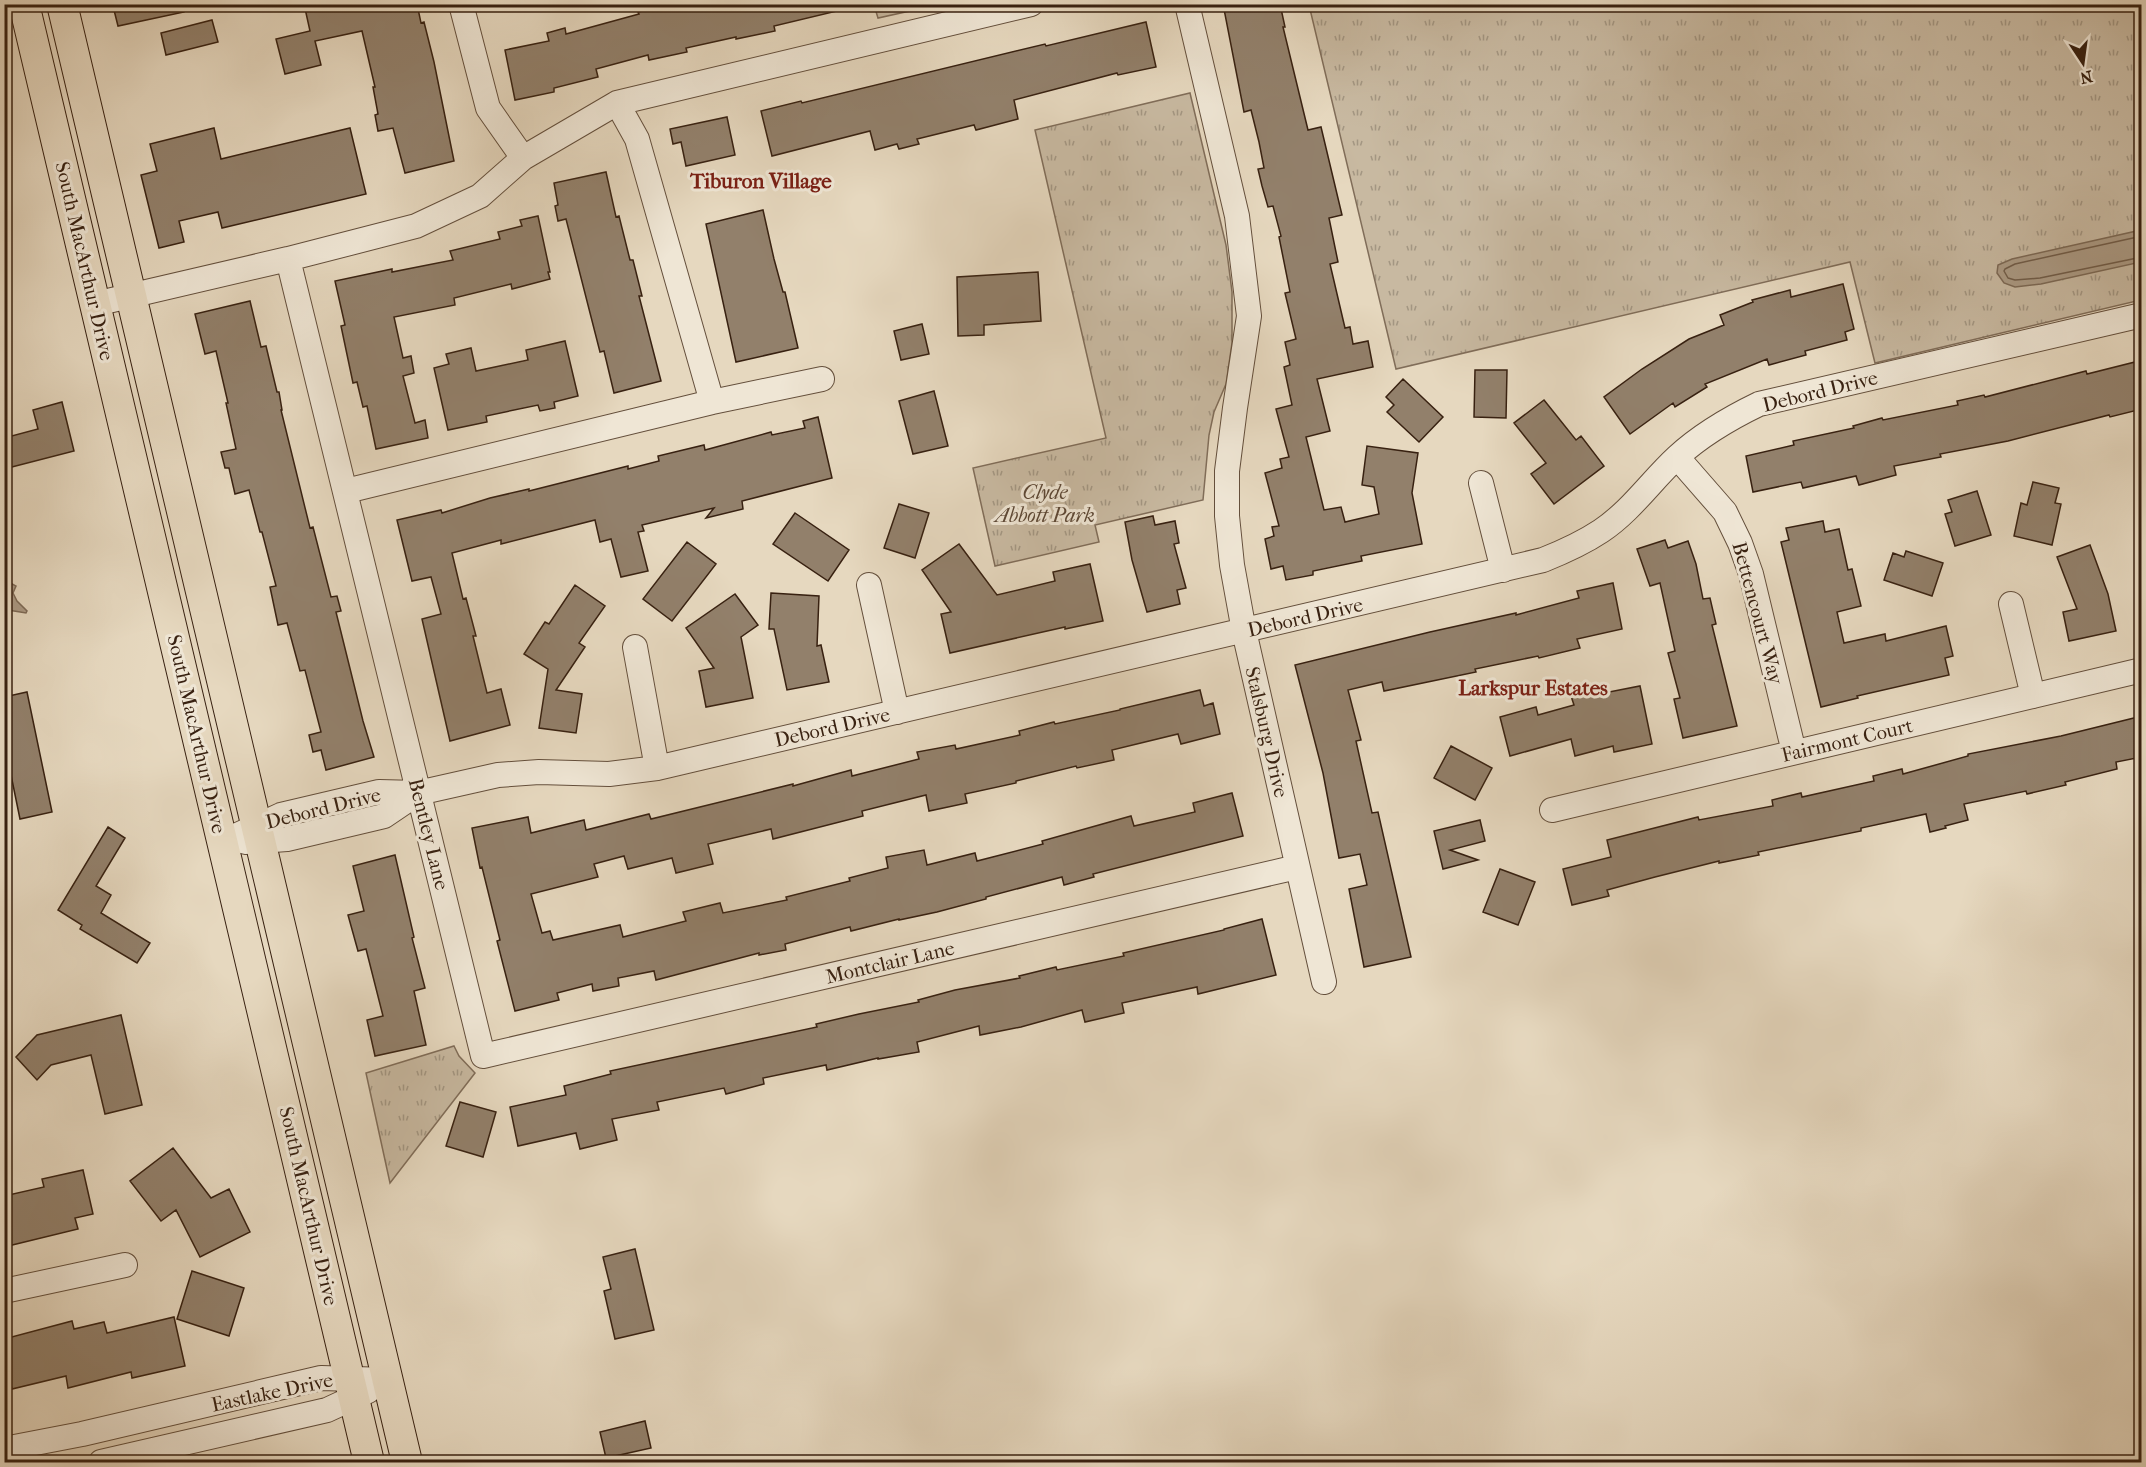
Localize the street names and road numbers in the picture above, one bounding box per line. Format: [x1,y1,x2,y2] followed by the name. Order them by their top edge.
[50,160,119,363] street label: South MacArthur Drive
[1760,366,1880,417] street label: Debord Drive
[1727,539,1788,688] street label: Bettencourt Way
[1245,593,1365,642] street label: Debord Drive
[162,633,231,836] street label: South MacArthur Drive
[1240,664,1293,800] street label: Stalsburg Drive
[772,703,892,752] street label: Debord Drive
[1779,714,1915,767] street label: Fairmont Court
[404,776,454,892] street label: Bentley Lane
[263,783,383,834] street label: Debord Drive
[823,936,957,989] street label: Montclair Lane
[274,1105,343,1308] street label: South MacArthur Drive
[209,1368,335,1417] street label: Eastlake Drive

